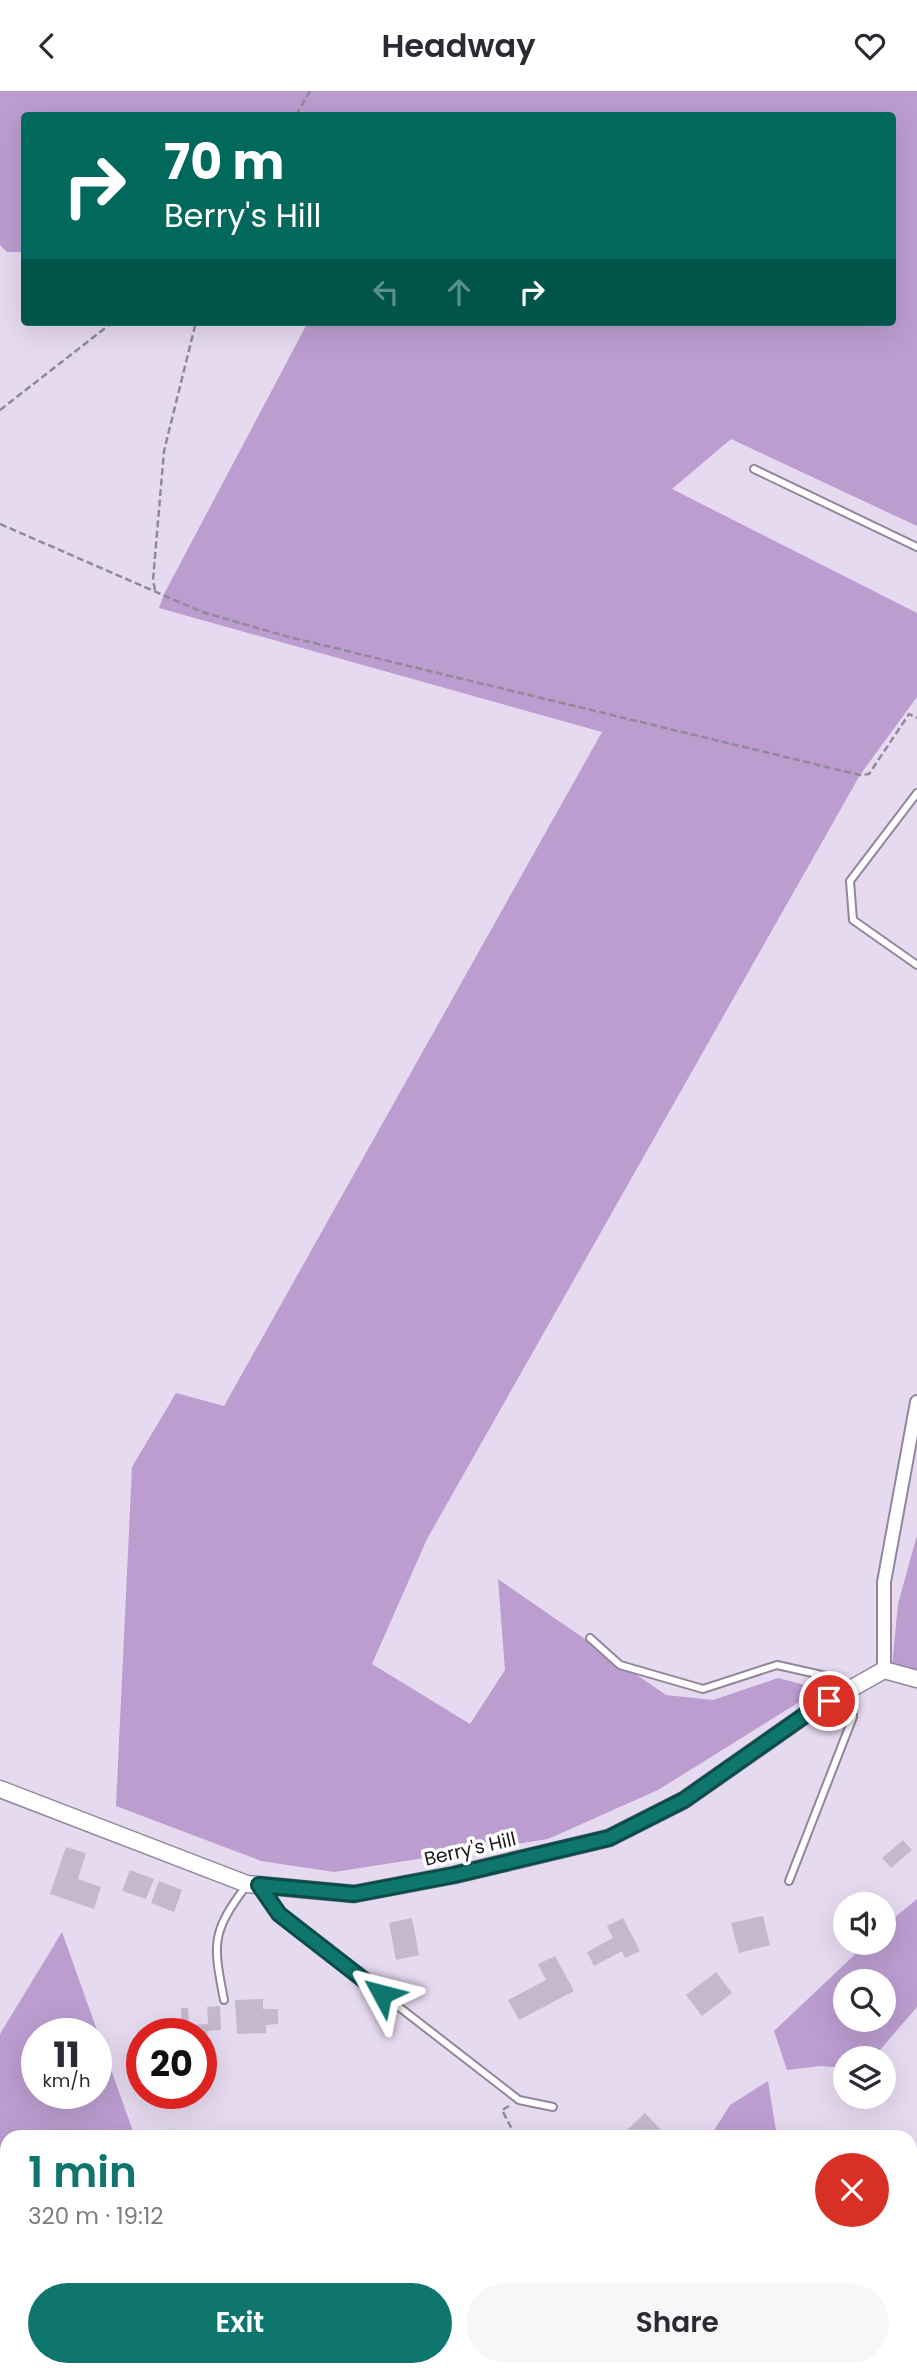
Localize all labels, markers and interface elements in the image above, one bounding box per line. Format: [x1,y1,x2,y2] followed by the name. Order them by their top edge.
[381,23,536,68] text: Headway
[28,27,66,65] icon: back
[851,27,889,65] icon: heart
[164,128,284,196] text: 70 m
[49,140,140,231] icon: right
[164,193,321,238] text: Berry's Hill
[367,273,405,311] icon: left
[440,273,478,311] icon: ahead
[513,273,551,311] icon: right
[799,1671,859,1731] pin
[810,1682,848,1720] icon: arrive
[421,1825,519,1873] street label: Berry's Hill
[833,1892,896,2109] map controls
[833,1892,896,1955] button: sound
[345,1957,419,2031] position arrow
[833,1969,896,2032] button: search
[126,2018,217,2109] speed limit sign: 20
[53,2030,80,2079] text: 11
[833,2046,896,2109] button: layers
[43,2068,90,2093] text: km/h
[28,2143,137,2202] text: 1 min
[815,2153,889,2227] button: close
[28,2200,164,2232] text: 320 m · 19:12
[28,2283,452,2363] button: Exit
[466,2283,889,2363] button: Share

